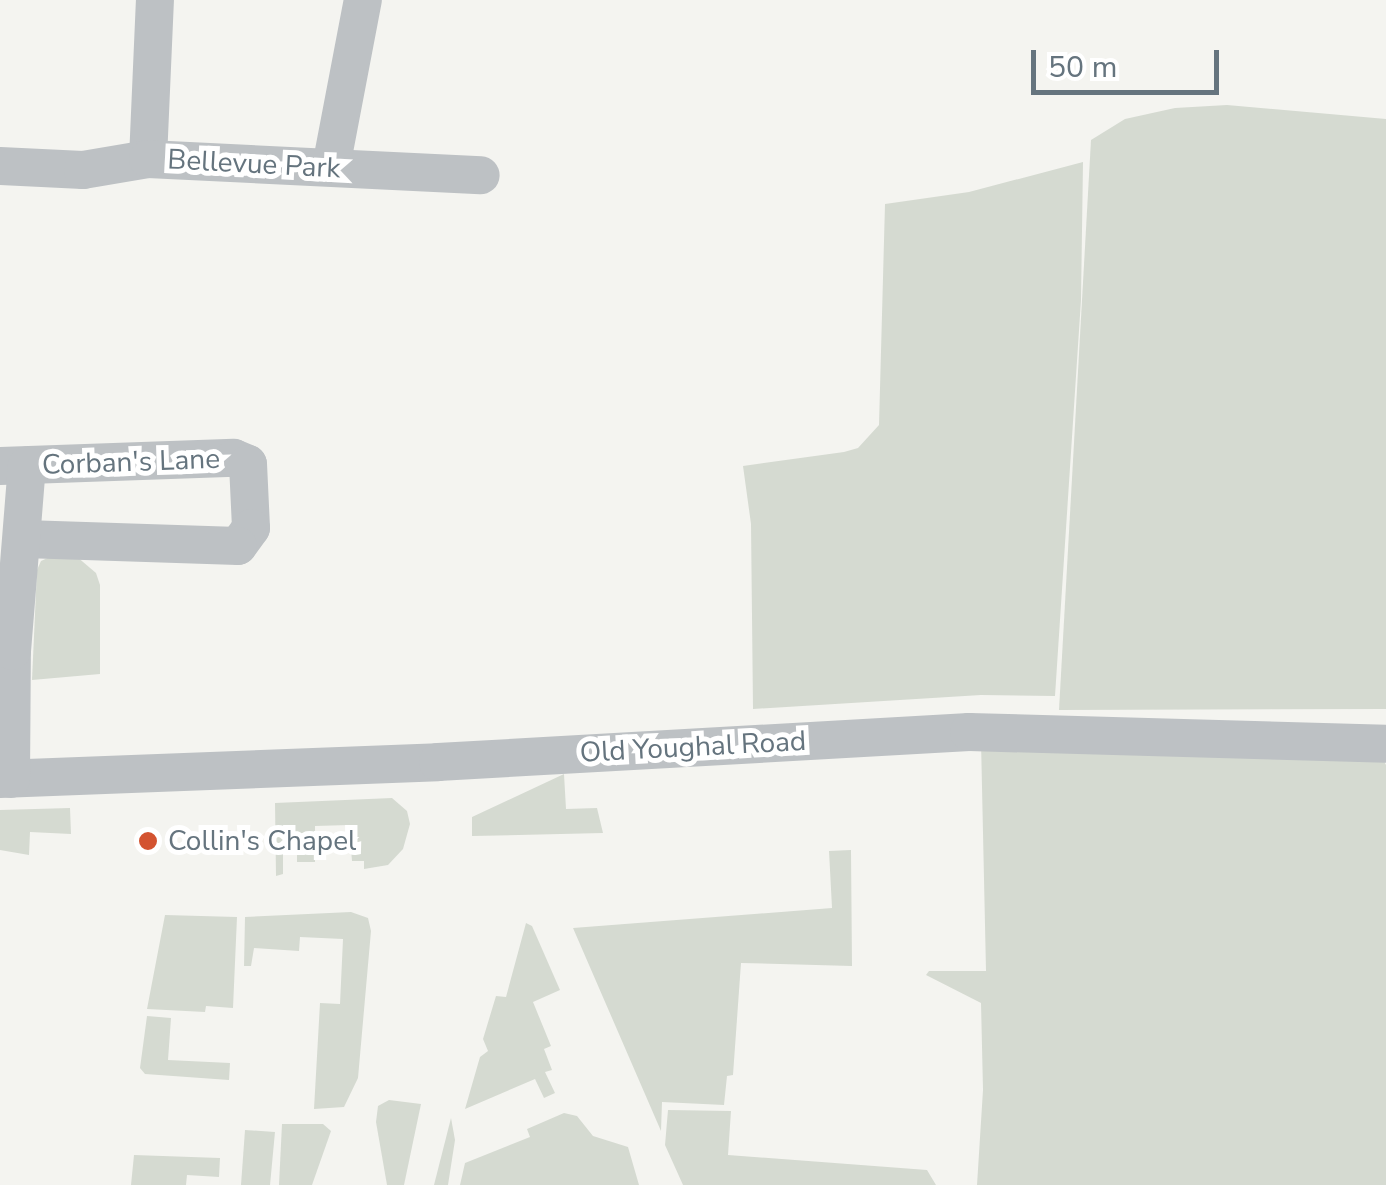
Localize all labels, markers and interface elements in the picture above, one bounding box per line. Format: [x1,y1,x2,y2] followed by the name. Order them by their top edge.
[1036,30,1224,92] scale bar
[1048,47,1117,88] text: 50 m
[167,143,341,185] street label: Bellevue Park
[41,442,221,482] street label: Corban's Lane
[579,724,807,770] street label: Old Youghal Road
[168,824,356,858] place label: Collin's Chapel
[137,830,159,852] marker: Collin's Chapel

